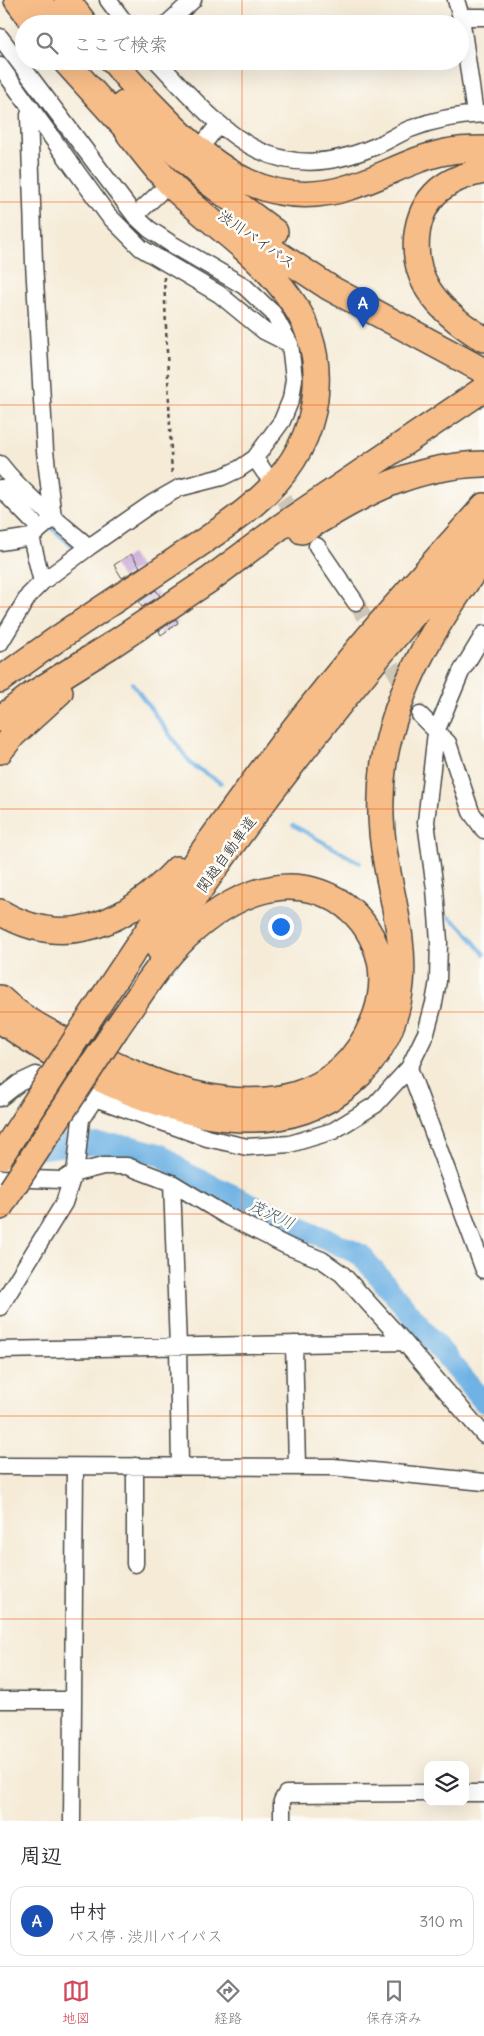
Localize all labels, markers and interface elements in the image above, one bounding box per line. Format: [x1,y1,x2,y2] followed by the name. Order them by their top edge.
[15,15,469,70] search box
[33,29,61,57] icon: search
[73,32,168,56] text: ここで検索
[215,205,299,273] street label: 渋川バイパス
[347,287,379,328] pin: A
[192,812,260,896] street label: 関越自動車道
[268,914,294,940] your location
[246,1195,298,1233] water label: 茂沢川
[424,1761,469,1806] map controls
[424,1761,469,1806] button: layers
[20,1842,62,1869] text: 周辺
[68,1899,106,1923] text: 中村
[32,1911,42,1931] text: A
[419,1911,463,1931] text: 310 m
[68,1926,223,1946] text: バス停 · 渋川バイパス
[62,1977,90,2027] tab: 地図
[214,1977,242,2027] tab: 経路
[366,1977,422,2027] tab: 保存済み

